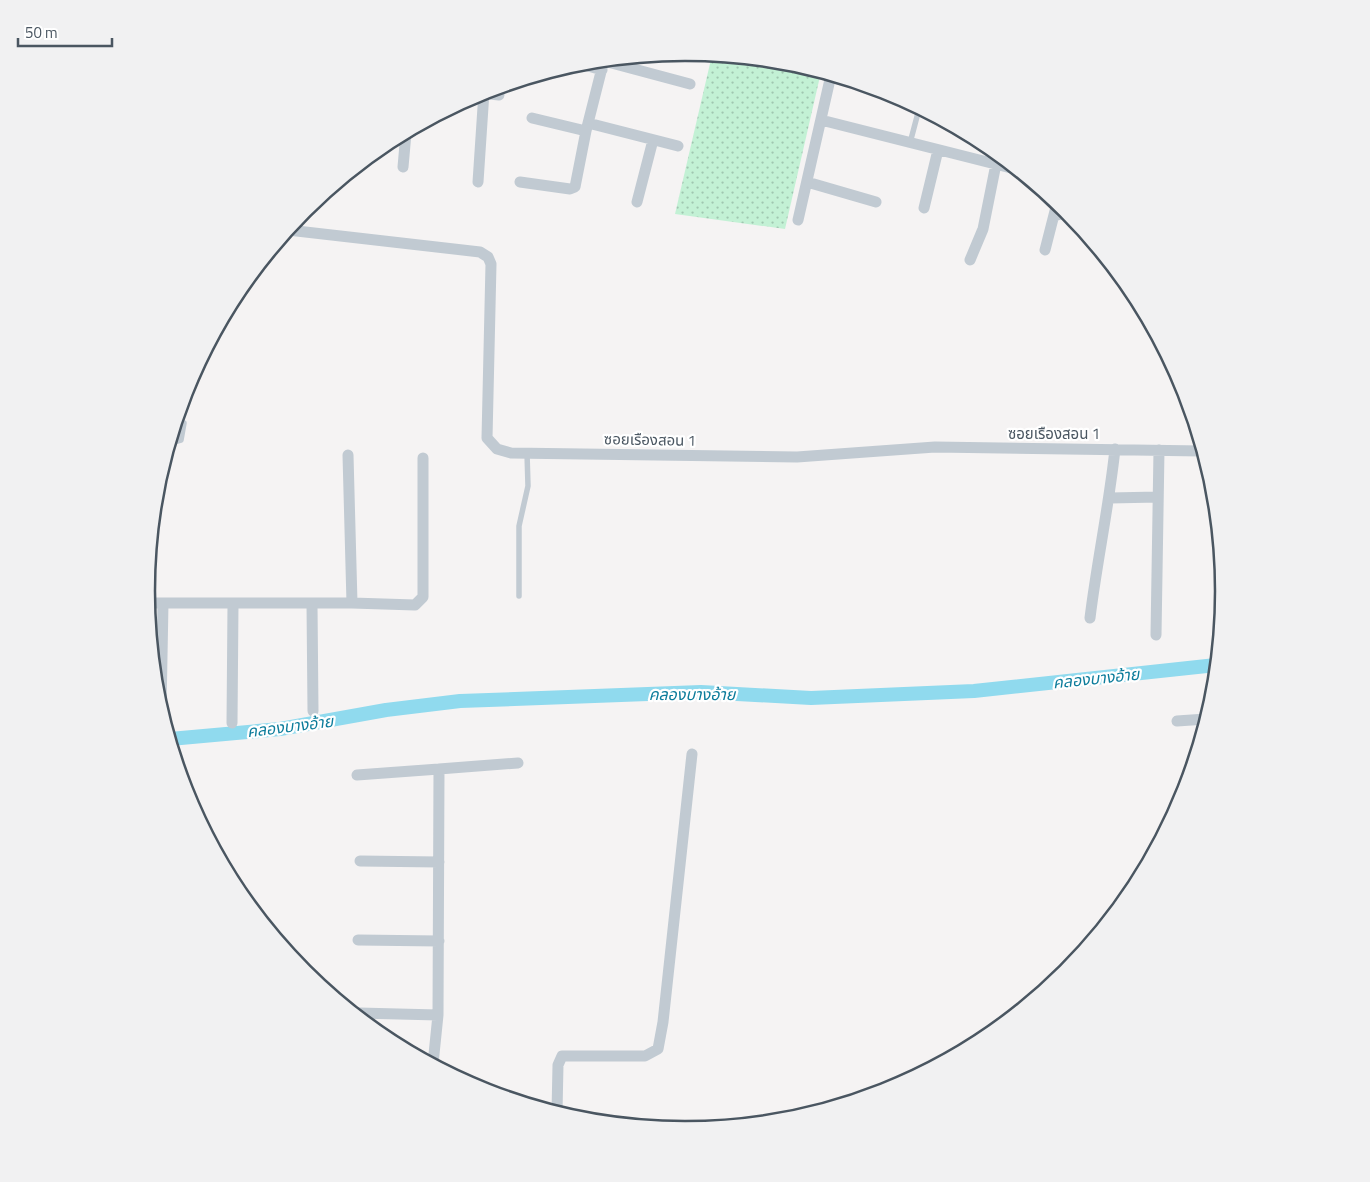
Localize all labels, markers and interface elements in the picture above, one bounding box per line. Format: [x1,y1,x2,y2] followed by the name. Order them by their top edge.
[18,15,111,47] scale bar
[25,21,58,44] text: 50 m
[1008,422,1100,445] street label: ซอยเรืองสอน 1
[604,427,696,452] street label: ซอยเรืองสอน 1
[1052,661,1142,694] water label: คลองบางอ้าย
[649,682,737,706] water label: คลองบางอ้าย
[246,709,336,743] water label: คลองบางอ้าย

